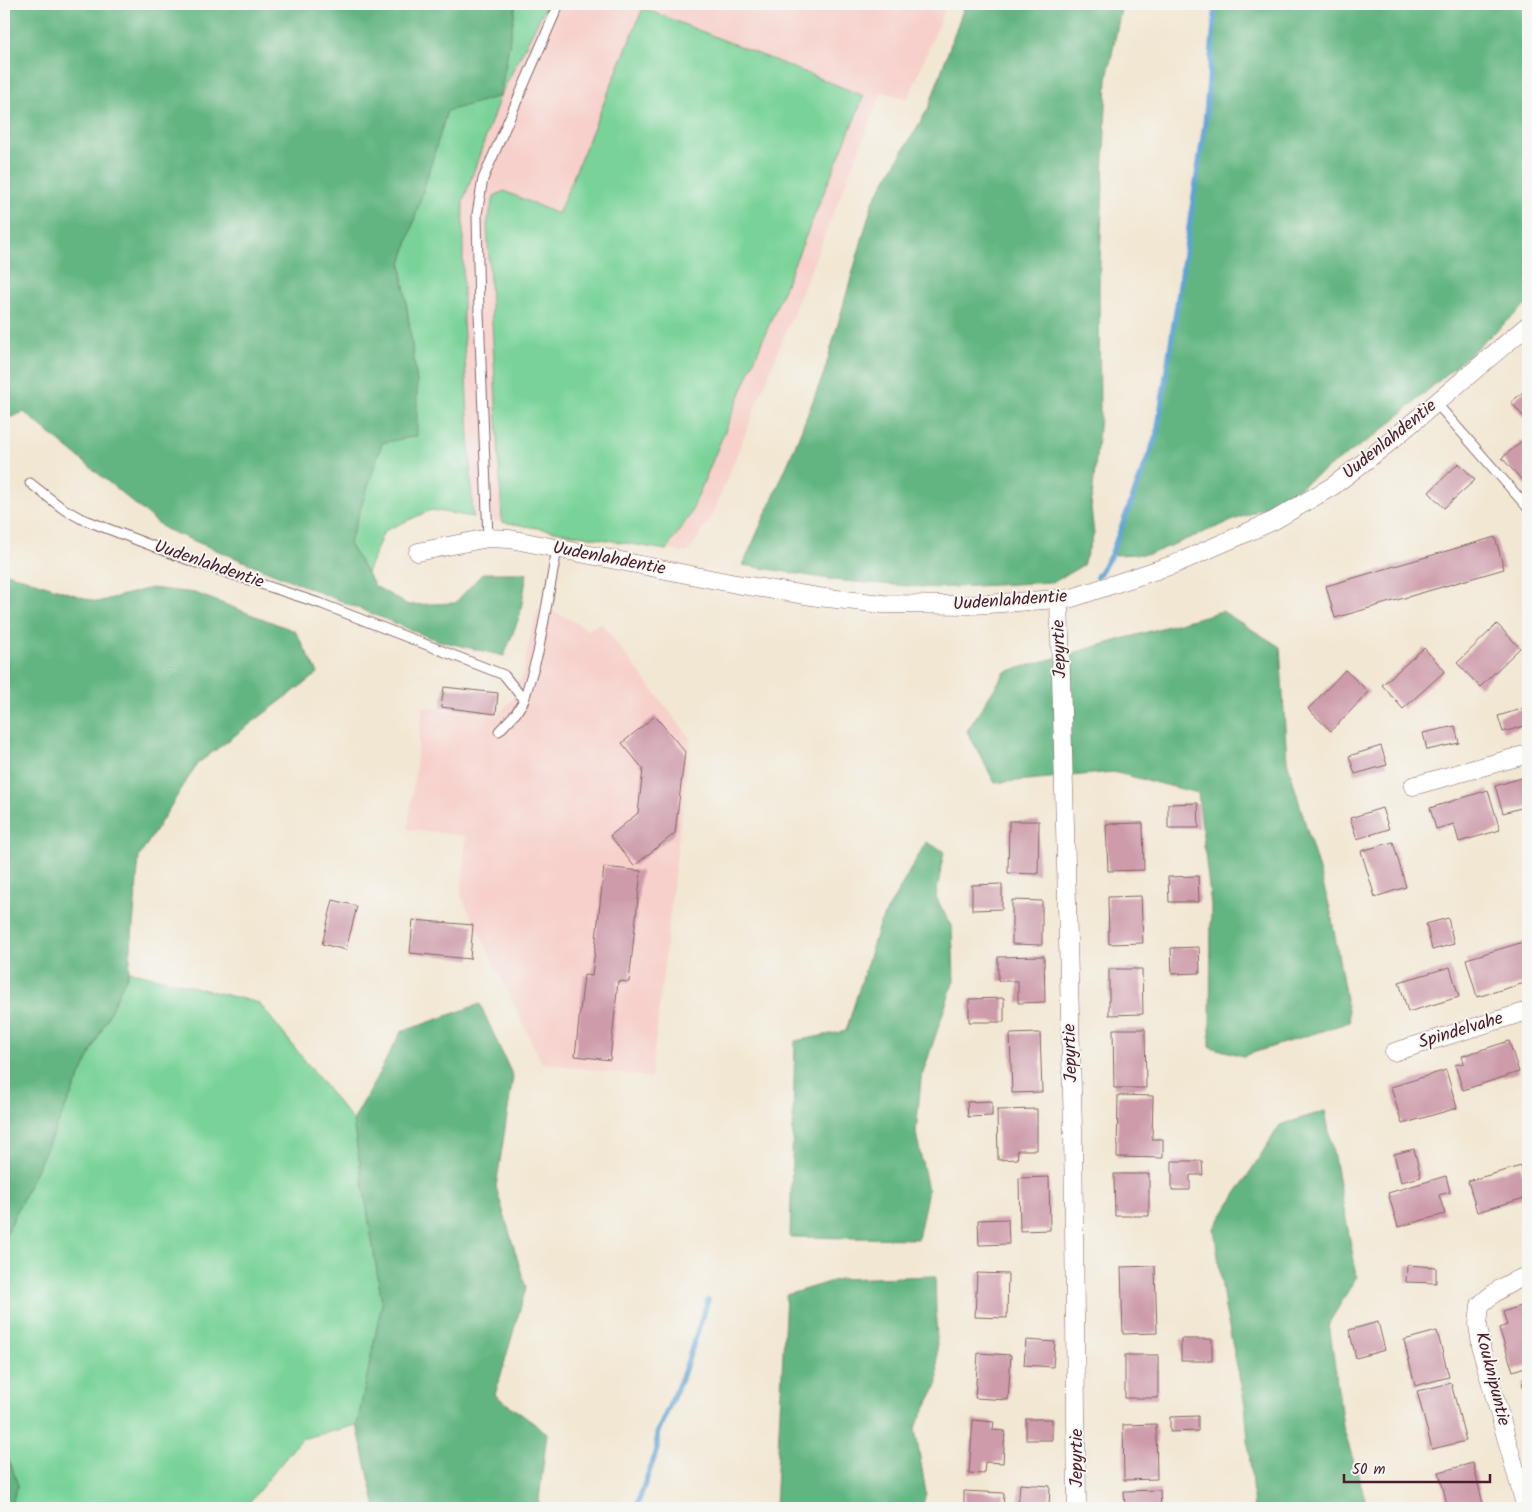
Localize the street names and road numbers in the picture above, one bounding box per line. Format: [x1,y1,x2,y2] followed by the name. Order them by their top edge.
[1336,393,1444,487] street label: Uudenlahdentie
[150,533,268,597] street label: Uudenlahdentie
[550,534,668,584] street label: Uudenlahdentie
[952,583,1068,619] street label: Uudenlahdentie
[1044,619,1076,679] street label: Jepyrtie
[1415,1004,1507,1058] street label: Spindelvahe
[1055,1023,1087,1083] street label: Jepyrtie
[1466,1329,1518,1429] street label: Kouknipuntie
[1063,1429,1092,1487] street label: Jepyrtie

